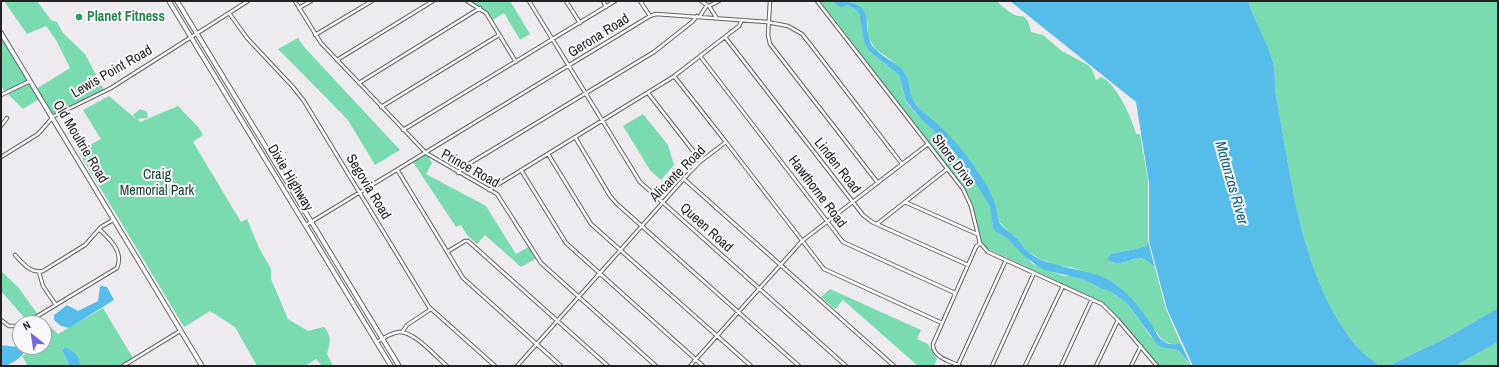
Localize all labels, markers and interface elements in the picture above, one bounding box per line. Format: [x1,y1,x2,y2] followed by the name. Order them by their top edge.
[87,9,165,25] place label: Planet Fitness
[565,11,633,61] street label: Gerona Road
[74,12,84,22] marker: Planet Fitness
[69,42,155,102] street label: Lewis Point Road
[49,98,111,186] street label: Old Moultrie Road
[928,131,978,191] street label: Shore Drive
[810,135,864,197] street label: Linden Road
[1210,139,1252,227] water label: Matanzas River
[264,142,316,214] street label: Dixie Highway
[647,143,709,205] street label: Alicante Road
[438,146,502,192] street label: Prince Road
[342,151,394,223] street label: Segovia Road
[784,153,850,231] street label: Hawthorne Road
[120,167,194,200] park label: Craig Memorial Park
[676,200,736,256] street label: Queen Road
[12,315,52,355] north arrow
[20,318,33,333] text: N

